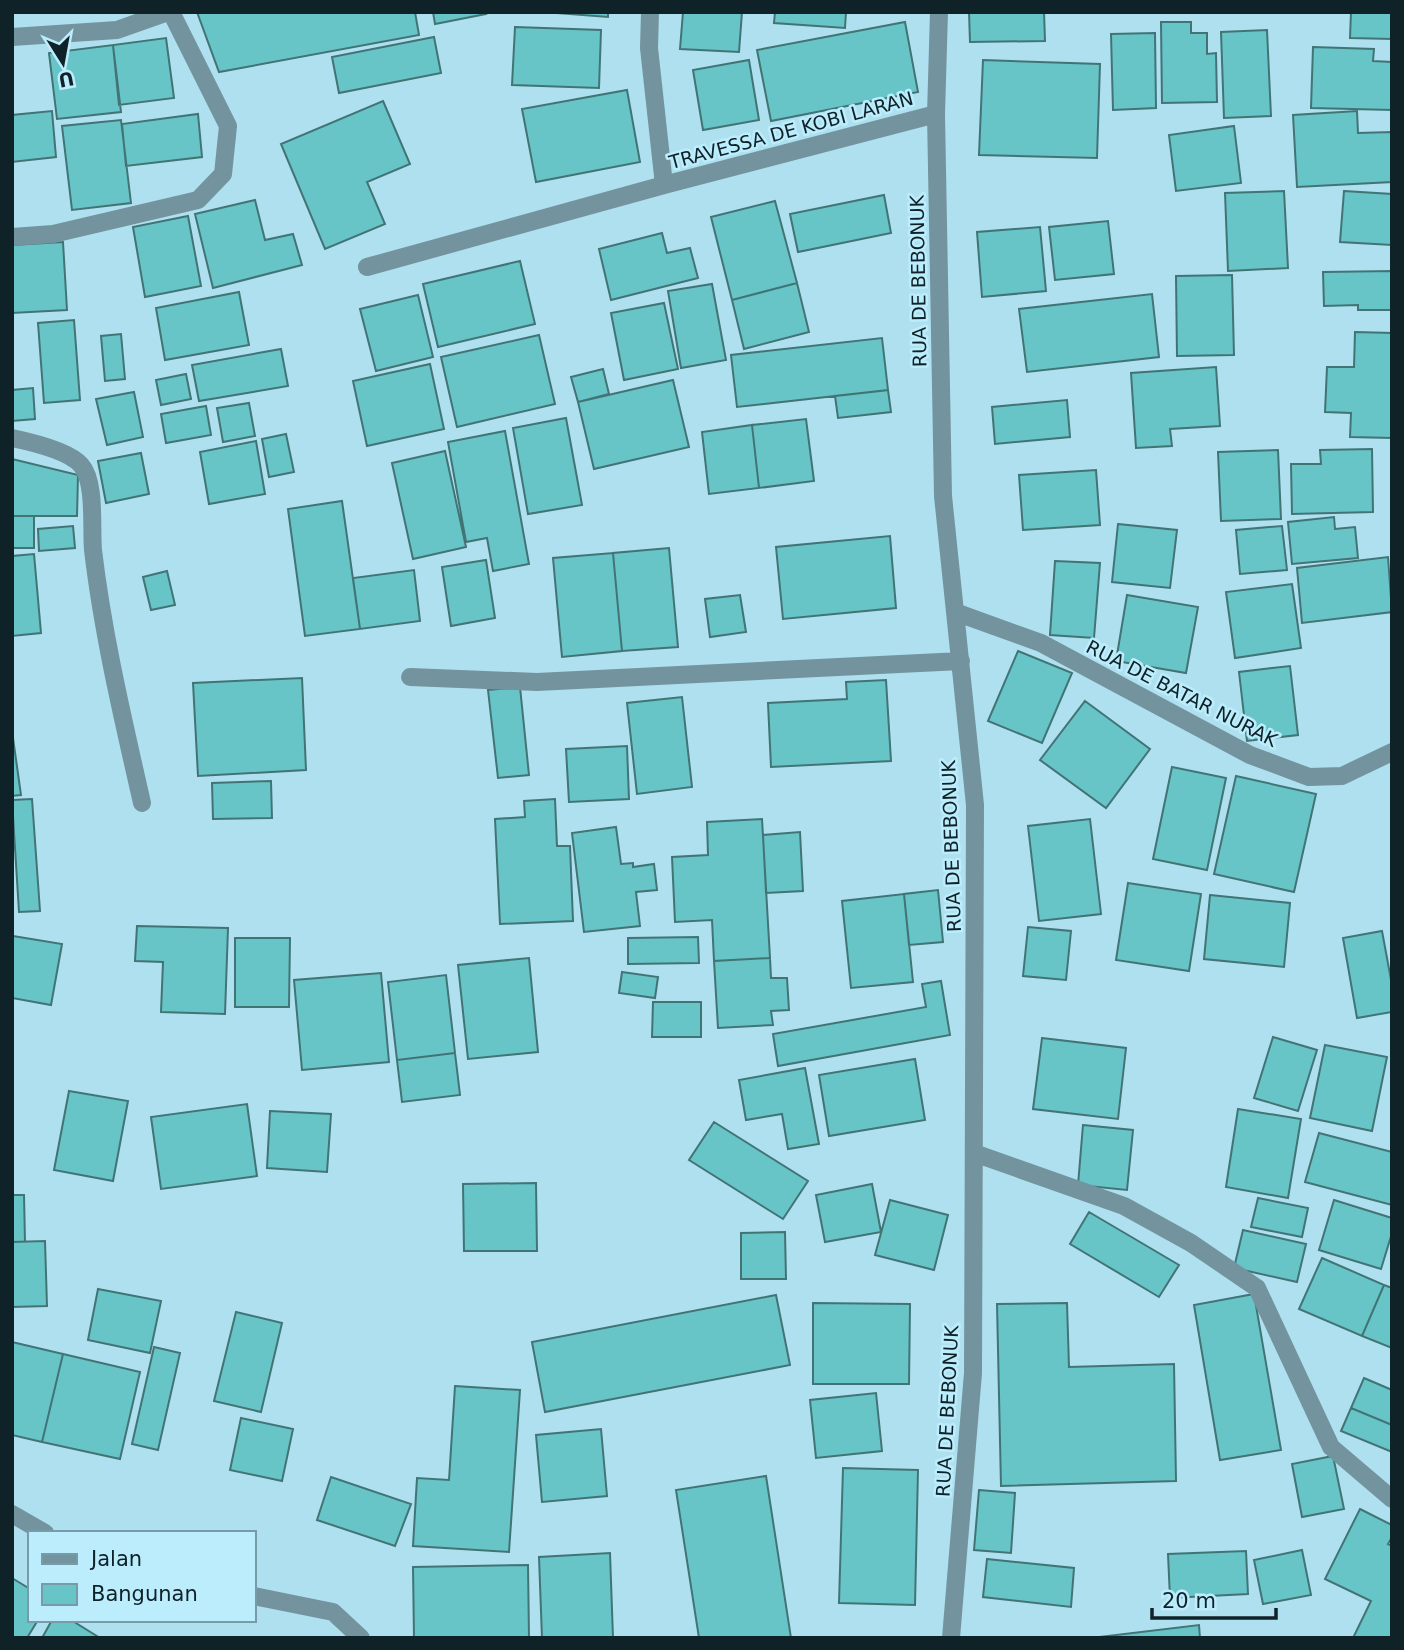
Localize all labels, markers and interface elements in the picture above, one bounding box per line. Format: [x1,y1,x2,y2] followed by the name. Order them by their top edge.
[28,28,98,98] north arrow
[57,67,76,92] text: U
[666,87,915,173] street label: TRAVESSA DE KOBI LARAN
[905,194,931,367] street label: RUA DE BEBONUK
[1083,635,1282,751] street label: RUA DE BATAR NURAK
[937,759,965,932] street label: RUA DE BEBONUK
[932,1324,963,1498] street label: RUA DE BEBONUK
[28,1531,256,1622] legend
[89,1547,142,1571] text: Jalan
[1152,1576,1276,1620] scale bar
[91,1582,198,1606] text: Bangunan
[1162,1589,1216,1613] text: 20 m

